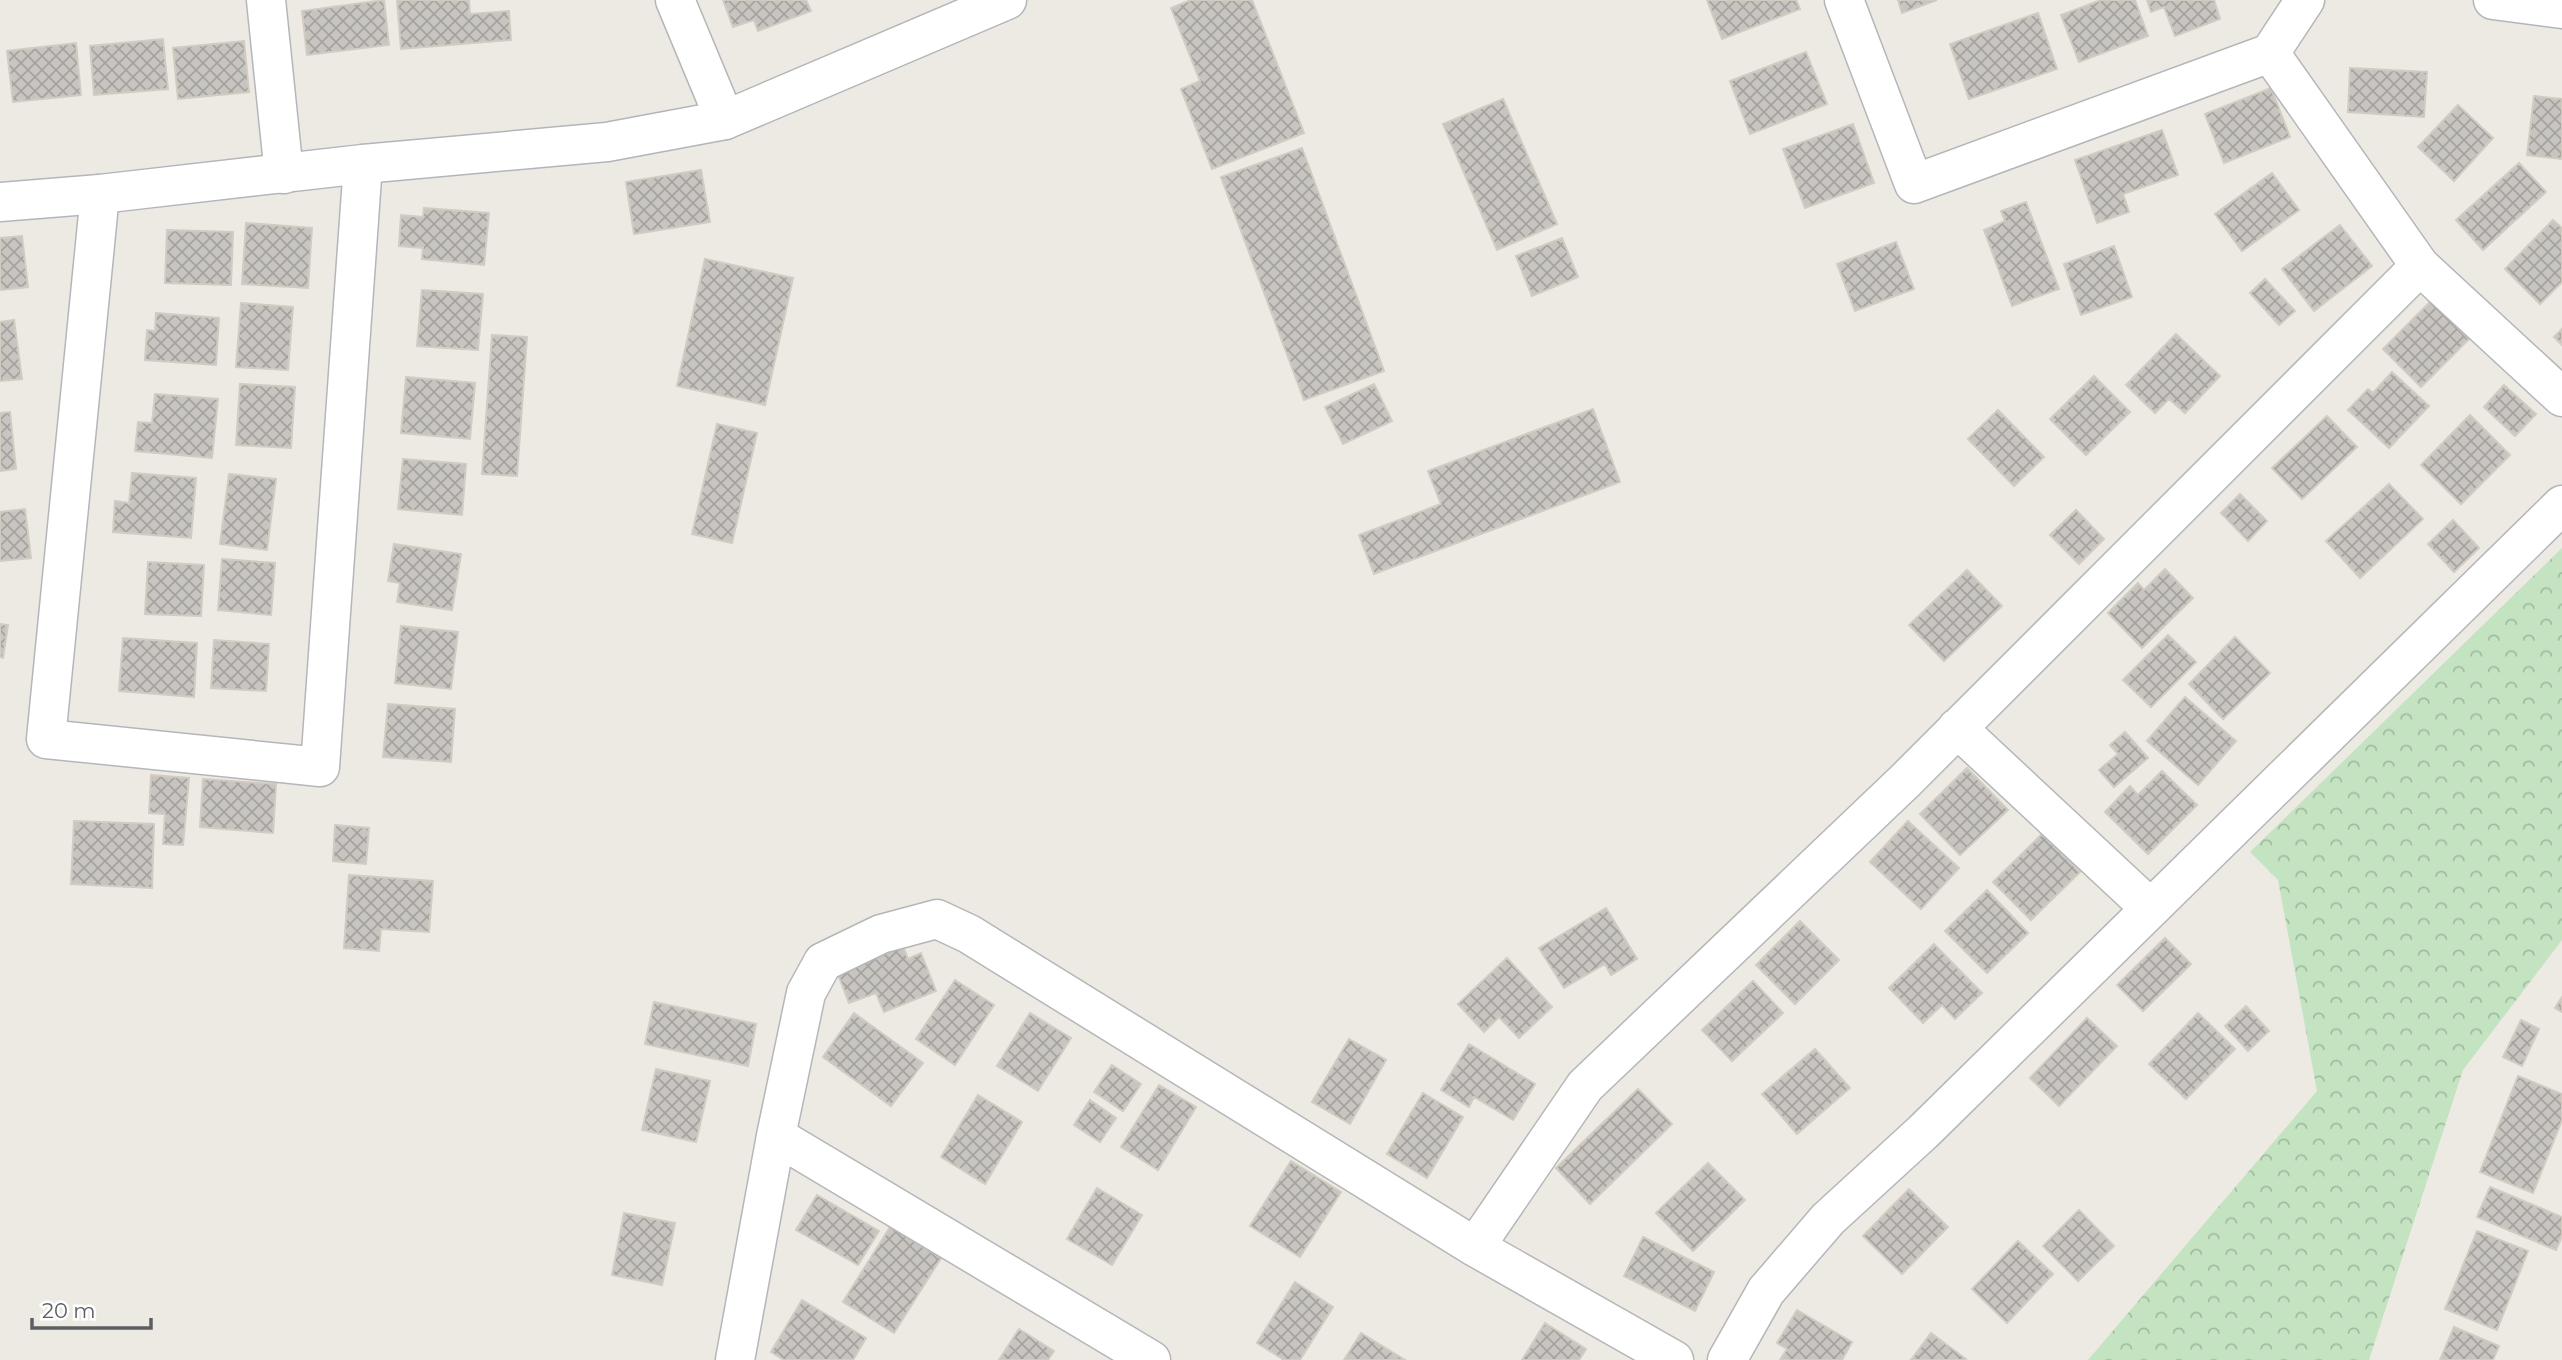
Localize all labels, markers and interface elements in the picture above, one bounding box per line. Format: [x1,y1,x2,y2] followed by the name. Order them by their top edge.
[32,1286,150,1330] scale bar
[42,1298,96,1323] text: 20 m

